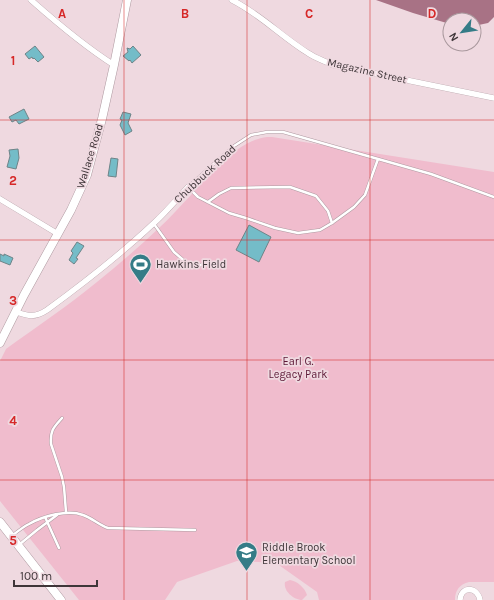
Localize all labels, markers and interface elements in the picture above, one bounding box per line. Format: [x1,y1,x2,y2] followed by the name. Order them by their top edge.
[58,6,66,21] text: A
[181,6,189,21] text: B
[305,6,313,21] text: C
[428,6,437,21] text: D
[442,12,482,52] north arrow
[446,30,461,43] text: N
[11,53,15,68] text: 1
[326,56,408,86] street label: Magazine Street
[74,122,106,190] street label: Wallace Road
[171,142,239,206] street label: Chubbuck Road
[9,173,17,188] text: 2
[127,251,153,284] sports icon: Hawkins Field
[156,258,226,271] place label: Hawkins Field
[9,293,17,308] text: 3
[269,355,327,381] park label: Earl G. Legacy Park
[9,413,17,428] text: 4
[9,533,17,548] text: 5
[234,540,260,573] school or university icon: Riddle Brook Elementary School
[262,541,355,567] place label: Riddle Brook Elementary School
[14,562,97,588] scale bar
[20,569,52,583] text: 100 m

